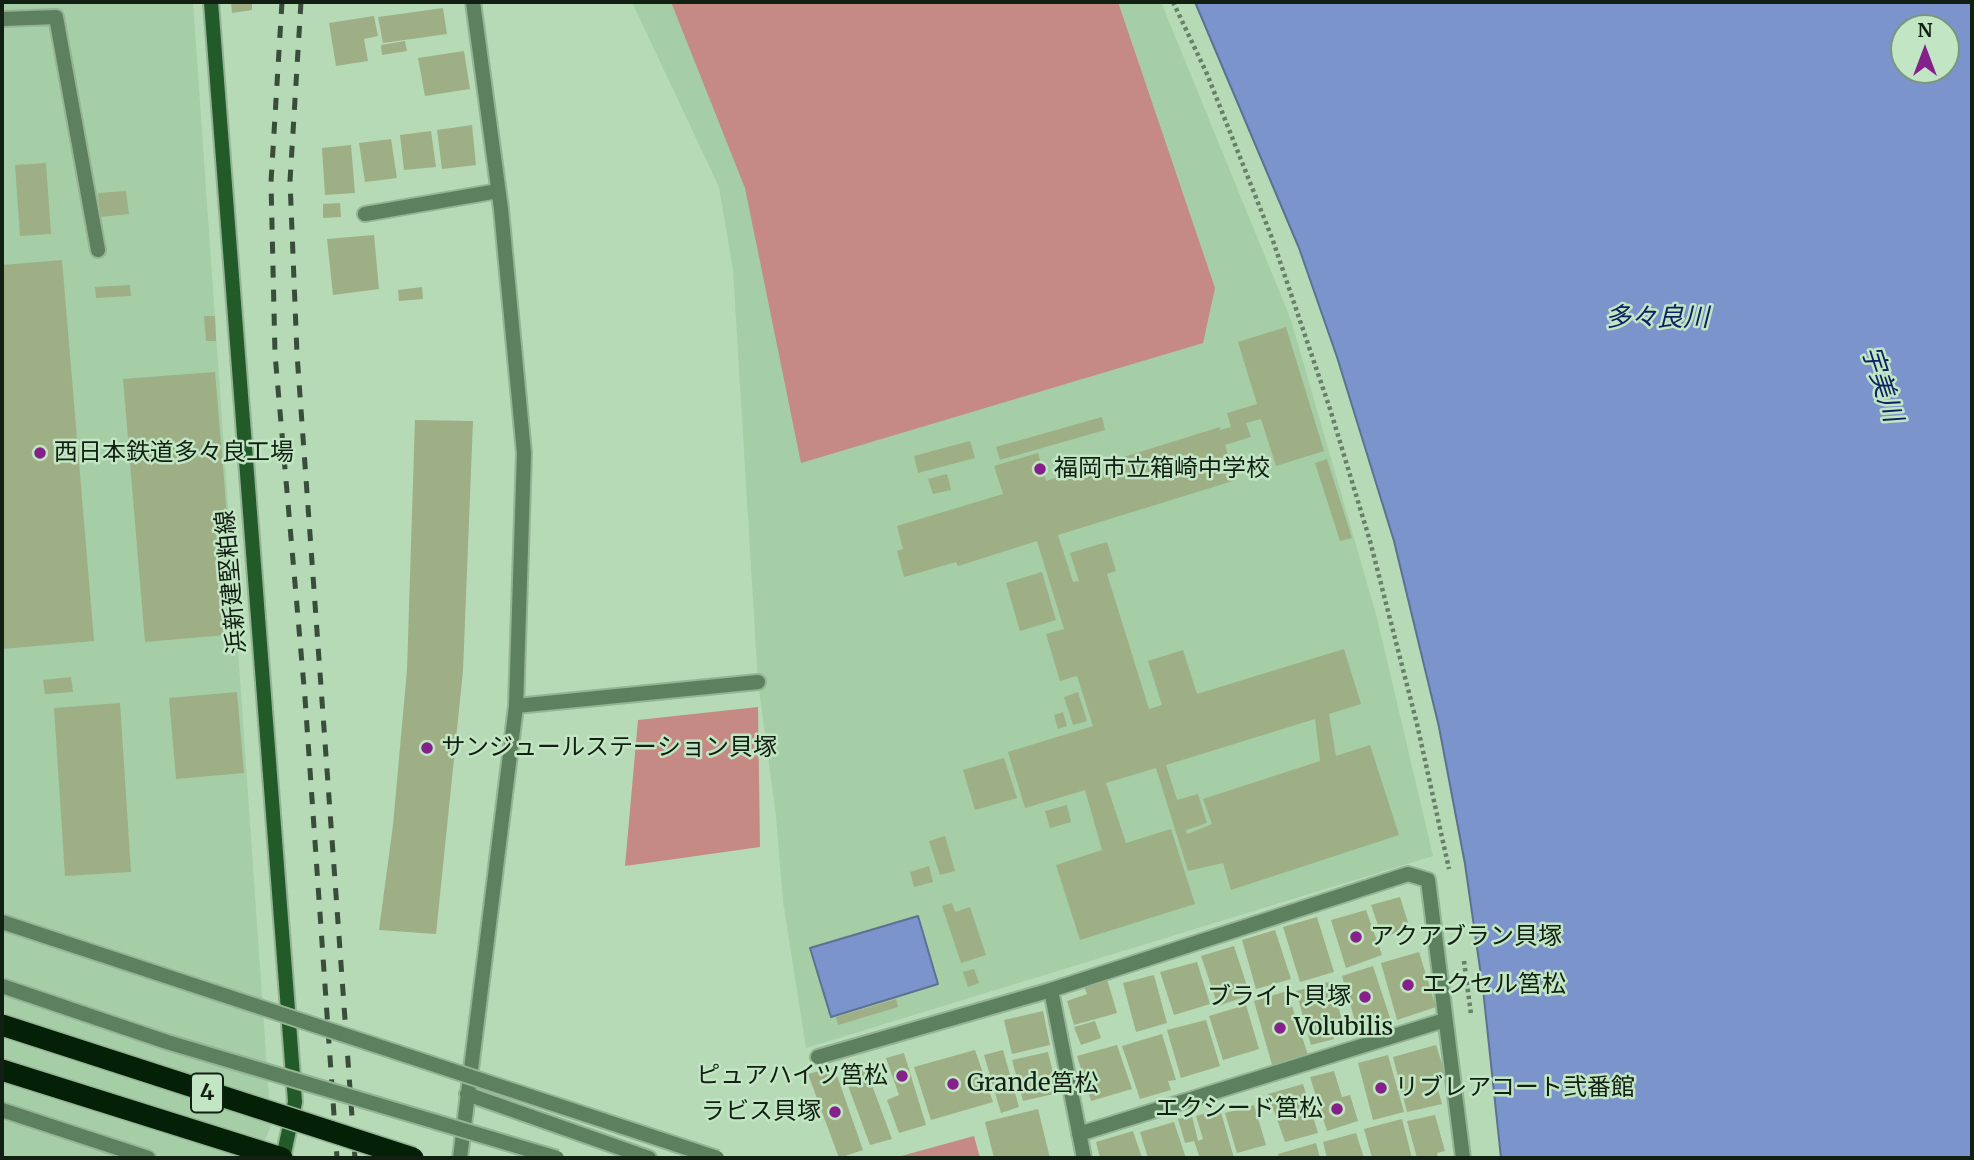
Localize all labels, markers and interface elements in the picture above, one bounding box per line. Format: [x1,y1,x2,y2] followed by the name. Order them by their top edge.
[1890,14,1960,84] north arrow
[1917,18,1933,42] text: N
[1605,303,1709,335] water label: 多々良川
[1854,342,1908,426] water label: 宇美川
[54,439,294,467] place label: 西日本鉄道多々良工場
[32,445,48,461] marker: 西日本鉄道多々良工場
[1054,455,1270,483] place label: 福岡市立箱崎中学校
[1032,461,1048,477] marker: 福岡市立箱崎中学校
[211,509,253,655] street label: 浜新建堅粕線
[441,734,777,762] place label: サンジュールステーション貝塚
[419,740,435,756] marker: サンジュールステーション貝塚
[1370,923,1562,951] place label: アクアブラン貝塚
[1348,929,1364,945] marker: アクアブラン貝塚
[1422,971,1566,999] place label: エクセル筥松
[1400,977,1416,993] marker: エクセル筥松
[1207,983,1351,1011] place label: ブライト貝塚
[1357,989,1373,1005] marker: ブライト貝塚
[1294,1014,1393,1042] place label: Volubilis
[1272,1020,1288,1036] marker: Volubilis
[696,1062,888,1090] place label: ピュアハイツ筥松
[894,1068,910,1084] marker: ピュアハイツ筥松
[967,1070,1099,1098] place label: Grande筥松
[191,1074,223,1112] road number: 4
[1395,1074,1635,1102] place label: リブレアコート弐番館
[945,1076,961,1092] marker: Grande筥松
[1373,1080,1389,1096] marker: リブレアコート弐番館
[1155,1095,1323,1123] place label: エクシード筥松
[701,1098,821,1126] place label: ラビス貝塚
[1329,1101,1345,1117] marker: エクシード筥松
[827,1104,843,1120] marker: ラビス貝塚

